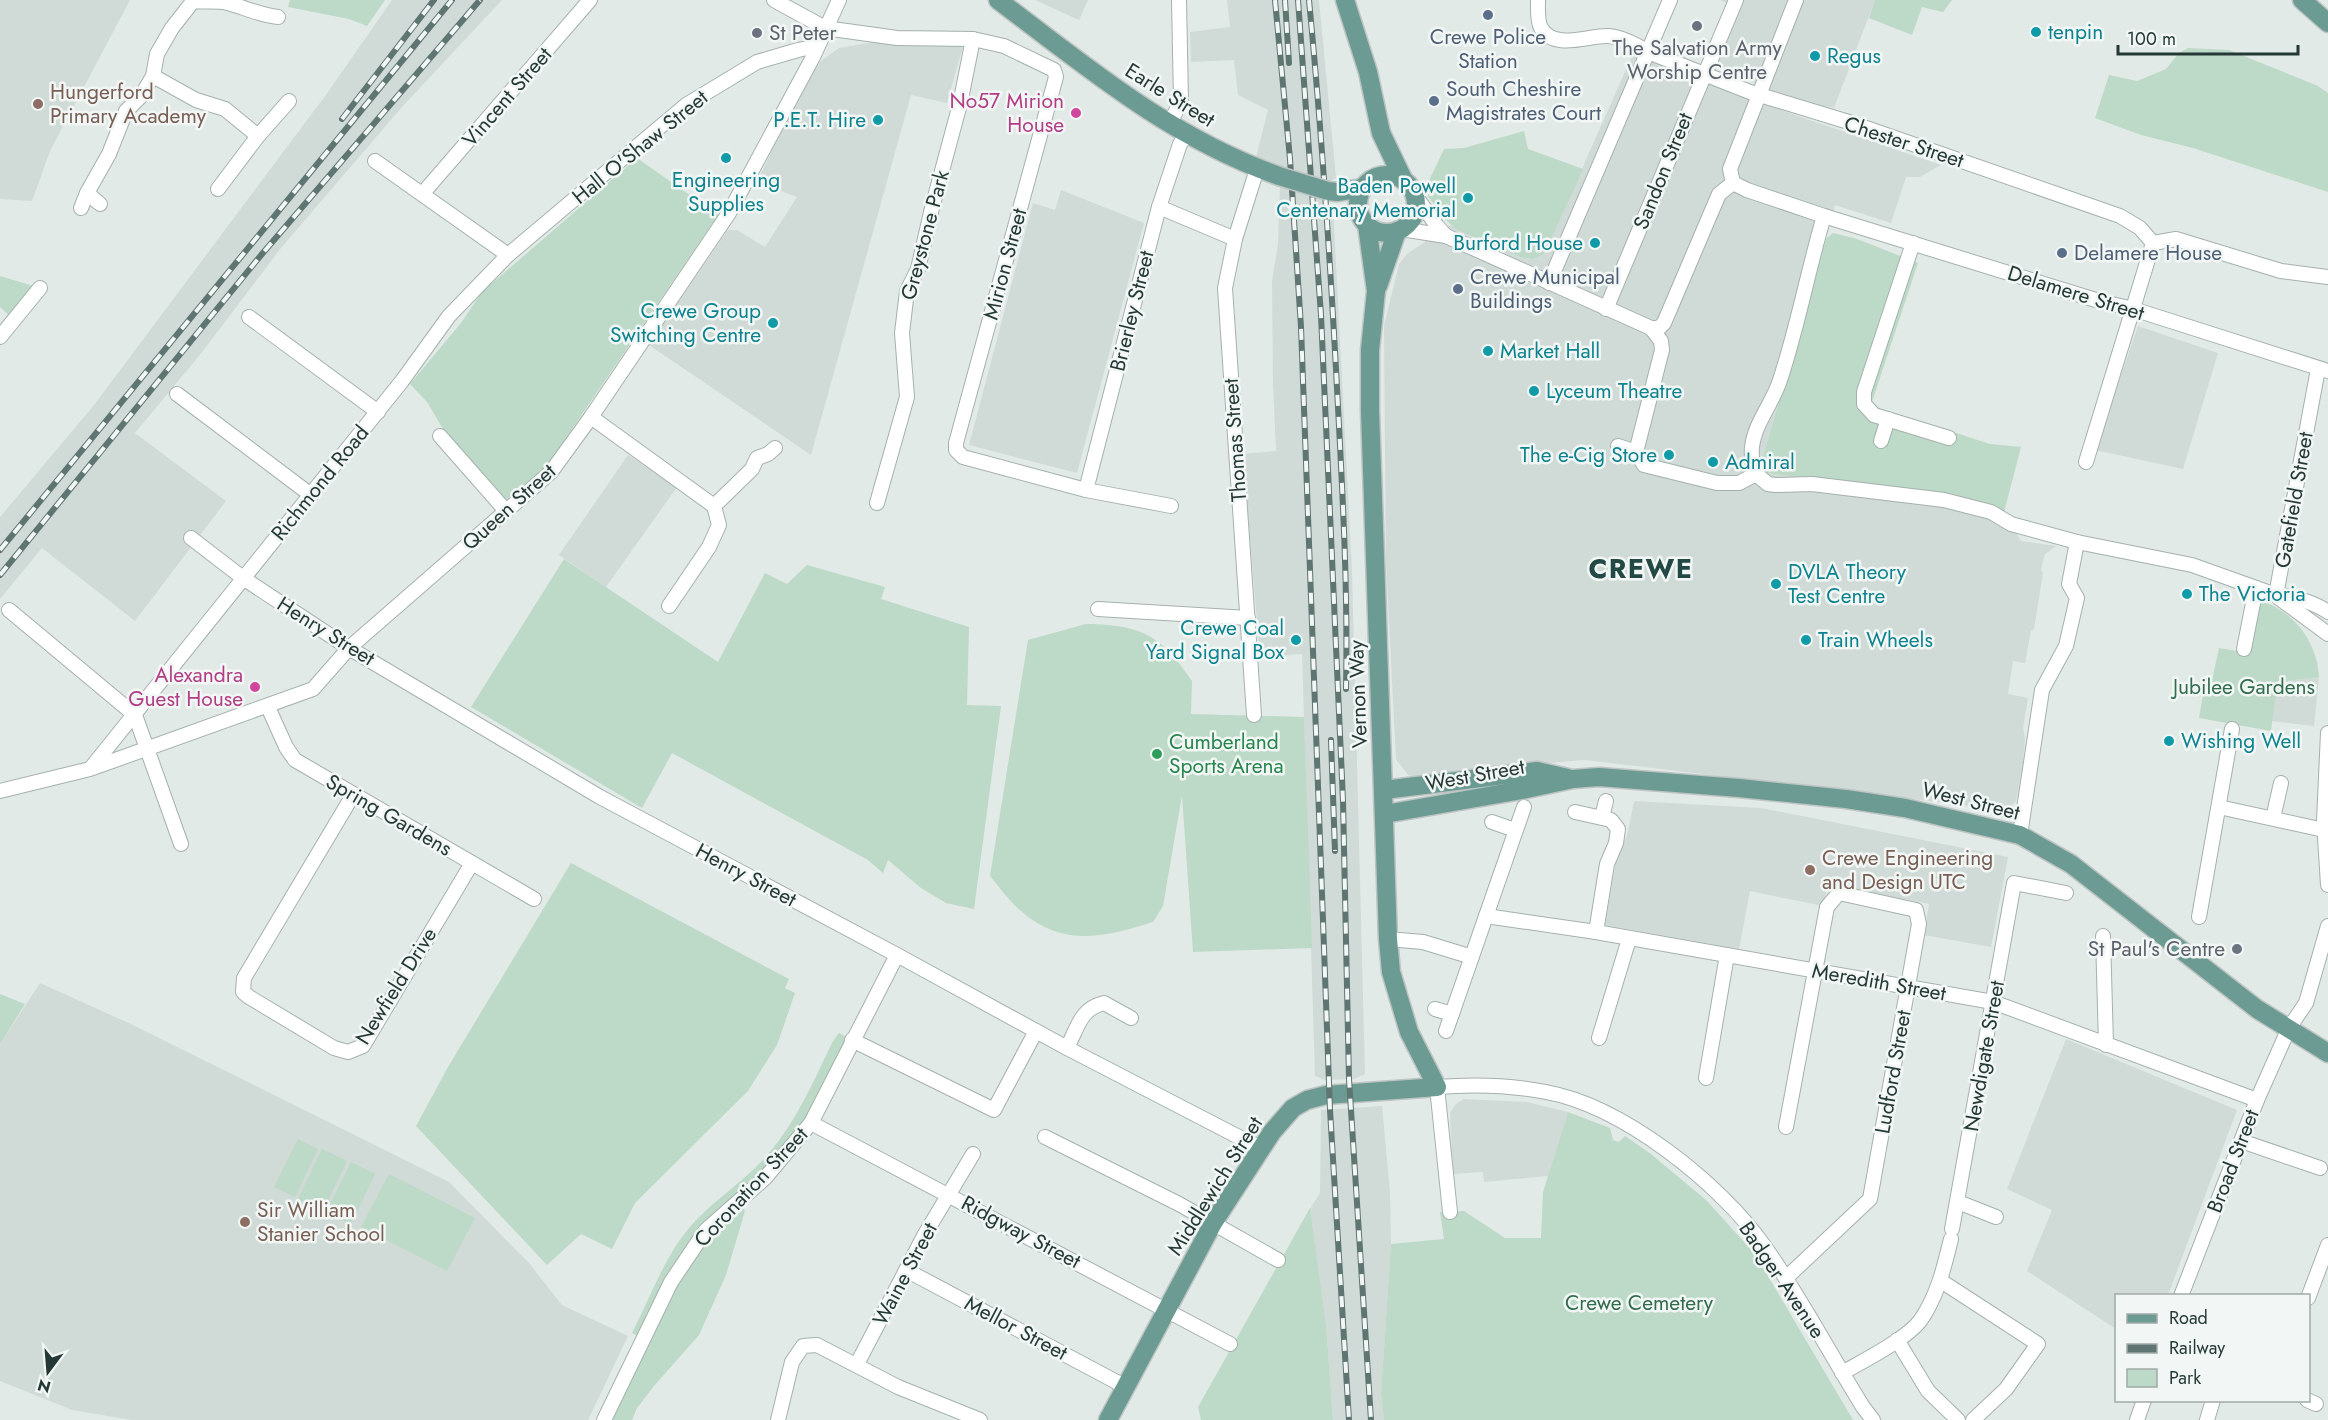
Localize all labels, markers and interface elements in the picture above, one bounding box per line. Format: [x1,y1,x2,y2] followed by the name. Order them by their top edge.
[1481,8,1495,22] marker: Crewe Police Station
[2048,17,2103,47] place label: tenpin
[769,18,837,48] place label: St Peter
[2118,18,2298,56] scale bar
[1690,19,1704,33] marker: The Salvation Army Worship Centre
[1430,22,1546,76] place label: Crewe Police Station
[2029,25,2043,39] marker: tenpin
[750,26,764,40] marker: St Peter
[2127,26,2176,52] text: 100 m
[1612,33,1783,87] place label: The Salvation Army Worship Centre
[455,40,559,154] street label: Vincent Street
[1827,41,1881,71] place label: Regus
[1808,49,1822,63] marker: Regus
[1119,56,1221,134] street label: Earle Street
[1446,74,1601,128] place label: South Cheshire Magistrates Court
[50,77,207,131] place label: Hungerford Primary Academy
[566,83,714,211] street label: Hall O'Shaw Street
[949,86,1064,140] place label: No57 Mirion House
[1427,94,1441,108] marker: South Cheshire Magistrates Court
[31,97,45,111] marker: Hungerford Primary Academy
[773,105,866,135] place label: P.E.T. Hire
[1069,106,1083,120] marker: No57 Mirion House
[1626,108,1700,234] street label: Sandon Street
[1840,109,1968,175] street label: Chester Street
[871,113,885,127] marker: P.E.T. Hire
[719,151,733,165] marker: Engineering Supplies
[672,165,780,219] place label: Engineering Supplies
[893,166,957,303] street label: Greystone Park
[1276,171,1456,225] place label: Baden Powell Centenary Memorial
[1461,191,1475,205] marker: Baden Powell Centenary Memorial
[976,205,1034,323] street label: Mirion Street
[1453,228,1583,258] place label: Burford House
[1588,236,1602,250] marker: Burford House
[2074,238,2222,268] place label: Delamere House
[2055,246,2069,260] marker: Delamere House
[1103,248,1161,374] street label: Brierley Street
[2004,258,2148,328] street label: Delamere Street
[1470,262,1620,316] place label: Crewe Municipal Buildings
[1451,282,1465,296] marker: Crewe Municipal Buildings
[610,296,761,350] place label: Crewe Group Switching Centre
[766,316,780,330] marker: Crewe Group Switching Centre
[1500,336,1600,366] place label: Market Hall
[1481,344,1495,358] marker: Market Hall
[1546,376,1683,406] place label: Lyceum Theatre
[1216,377,1254,503] street label: Thomas Street
[1527,384,1541,398] marker: Lyceum Theatre
[264,419,376,547] street label: Richmond Road
[2267,430,2321,570] street label: Gatefield Street
[1520,440,1657,470] place label: The e-Cig Store
[1725,447,1795,477] place label: Admiral
[1662,448,1676,462] marker: The e-Cig Store
[1706,455,1720,469] marker: Admiral
[456,457,562,557] street label: Queen Street
[1588,549,1694,588] district label: CREWE
[1788,557,1907,611] place label: DVLA Theory Test Centre
[1769,577,1783,591] marker: DVLA Theory Test Centre
[2199,579,2306,609] place label: The Victoria
[2180,587,2194,601] marker: The Victoria
[271,589,381,673] street label: Henry Street
[1146,613,1284,667] place label: Crewe Coal Yard Signal Box
[1818,625,1933,655] place label: Train Wheels
[1289,633,1303,647] marker: Crewe Coal Yard Signal Box
[1799,633,1813,647] marker: Train Wheels
[1341,639,1375,748] street label: Vernon Way
[128,660,243,714] place label: Alexandra Guest House
[2170,672,2315,702] park label: Jubilee Gardens
[248,680,262,694] marker: Alexandra Guest House
[2181,726,2301,756] place label: Wishing Well
[1169,727,1284,781] place label: Cumberland Sports Arena
[2162,734,2176,748] marker: Wishing Well
[1150,747,1164,761] marker: Cumberland Sports Arena
[1423,752,1527,798] street label: West Street
[320,767,458,863] street label: Spring Gardens
[1919,774,2023,828] street label: West Street
[690,836,802,914] street label: Henry Street
[1822,843,1993,897] place label: Crewe Engineering and Design UTC
[1803,863,1817,877] marker: Crewe Engineering and Design UTC
[348,921,444,1050] street label: Newfield Drive
[2088,934,2225,964] place label: St Paul's Centre
[2230,942,2244,956] marker: St Paul's Centre
[1810,955,1948,1009] street label: Meredith Street
[1956,978,2012,1134] street label: Newdigate Street
[1867,1008,1919,1136] street label: Ludford Street
[2200,1105,2266,1217] street label: Broad Street
[1160,1111,1270,1261] street label: Middlewich Street
[687,1120,815,1254] street label: Coronation Street
[956,1188,1086,1276] street label: Ridgway Street
[257,1195,385,1249] place label: Sir William Stanier School
[238,1215,252,1229] marker: Sir William Stanier School
[1732,1215,1832,1345] street label: Badger Avenue
[865,1217,945,1331] street label: Waine Street
[959,1288,1073,1368] street label: Mellor Street
[1565,1288,1714,1318] park label: Crewe Cemetery
[2115,1294,2310,1402] legend
[2169,1305,2208,1331] text: Road
[2169,1335,2225,1361] text: Railway
[18,1342,78,1402] north arrow
[2169,1365,2201,1391] text: Park
[35,1373,53,1399] text: N

